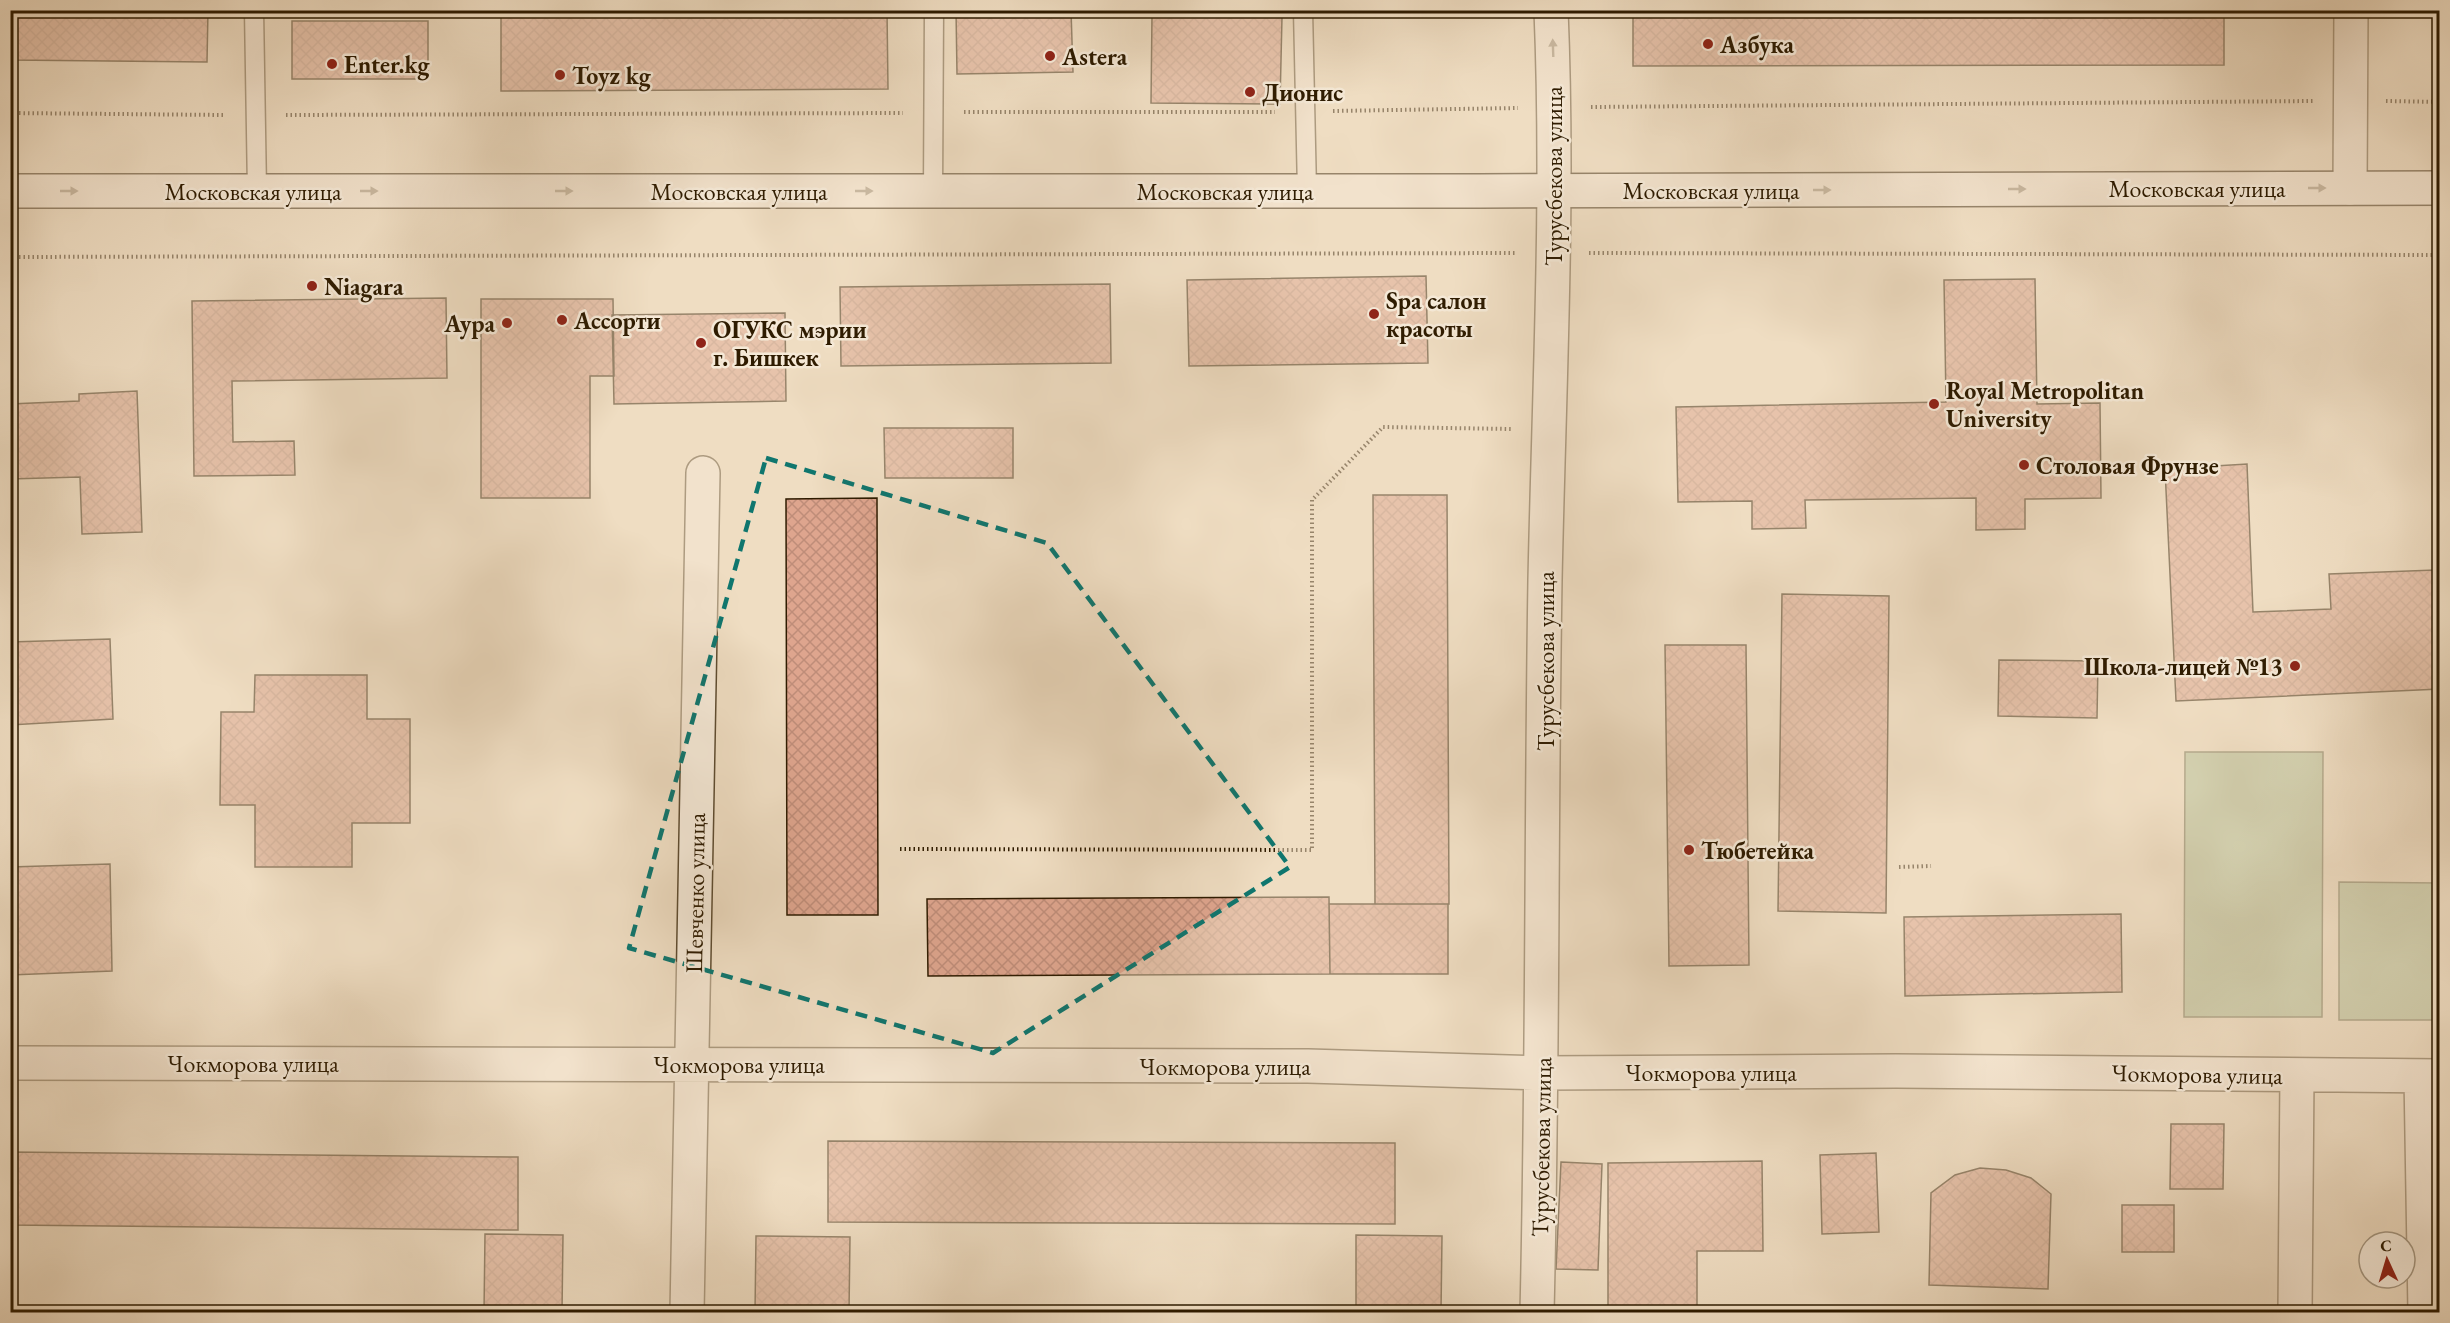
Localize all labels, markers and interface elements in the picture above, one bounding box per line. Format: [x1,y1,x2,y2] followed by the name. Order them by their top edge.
[1719,29,1794,61] place label: Азбука
[1701,37,1715,51] marker: Азбука
[1548,39,1557,58] one-way arrow
[1061,41,1128,72] place label: Astera
[344,49,431,81] place label: Enter.kg
[1043,49,1057,63] marker: Astera
[325,57,339,71] marker: Enter.kg
[572,60,652,92] place label: Toyz kg
[553,68,567,82] marker: Toyz kg
[1262,77,1343,108] place label: Дионис
[1243,85,1257,99] marker: Дионис
[1538,86,1569,266] street label: Турусбекова улица
[2108,173,2286,204] street label: Московская улица
[1622,175,1800,206] street label: Московская улица
[164,176,342,207] street label: Московская улица
[650,176,828,207] street label: Московская улица
[1136,176,1314,207] street label: Московская улица
[2308,183,2327,193] one-way arrow
[2008,184,2027,194] one-way arrow
[1813,185,1832,195] one-way arrow
[59,186,78,196] one-way arrow
[359,186,378,196] one-way arrow
[554,186,573,196] one-way arrow
[854,186,873,196] one-way arrow
[324,271,404,303] place label: Niagara
[305,279,319,293] marker: Niagara
[1386,285,1487,344] place label: Spa салон красоты
[573,305,661,336] place label: Ассорти
[1367,307,1381,321] marker: Spa салон красоты
[443,308,495,340] place label: Аура
[555,313,569,327] marker: Ассорти
[713,314,867,373] place label: ОГУКС мэрии г. Бишкек
[500,316,514,330] marker: Аура
[694,336,708,350] marker: ОГУКС мэрии г. Бишкек
[1946,375,2145,435] place label: Royal Metropolitan University
[1927,397,1941,411] marker: Royal Metropolitan University
[2036,450,2219,482] place label: Столовая Фрунзе
[2017,458,2031,472] marker: Столовая Фрунзе
[1530,571,1561,751] street label: Турусбекова улица
[2084,651,2283,682] place label: Школа-лицей №13
[2288,659,2302,673] marker: Школа-лицей №13
[678,812,712,973] street label: Шевченко улица
[1701,835,1815,866] place label: Тюбетейка
[1682,843,1696,857] marker: Тюбетейка
[167,1048,339,1079] street label: Чокморова улица
[653,1049,825,1080] street label: Чокморова улица
[1139,1051,1311,1082] street label: Чокморова улица
[1524,1056,1558,1237] street label: Турусбекова улица
[1625,1057,1797,1088] street label: Чокморова улица
[2111,1057,2283,1091] street label: Чокморова улица
[2357,1230,2417,1290] north arrow
[2380,1235,2392,1256] text: С

